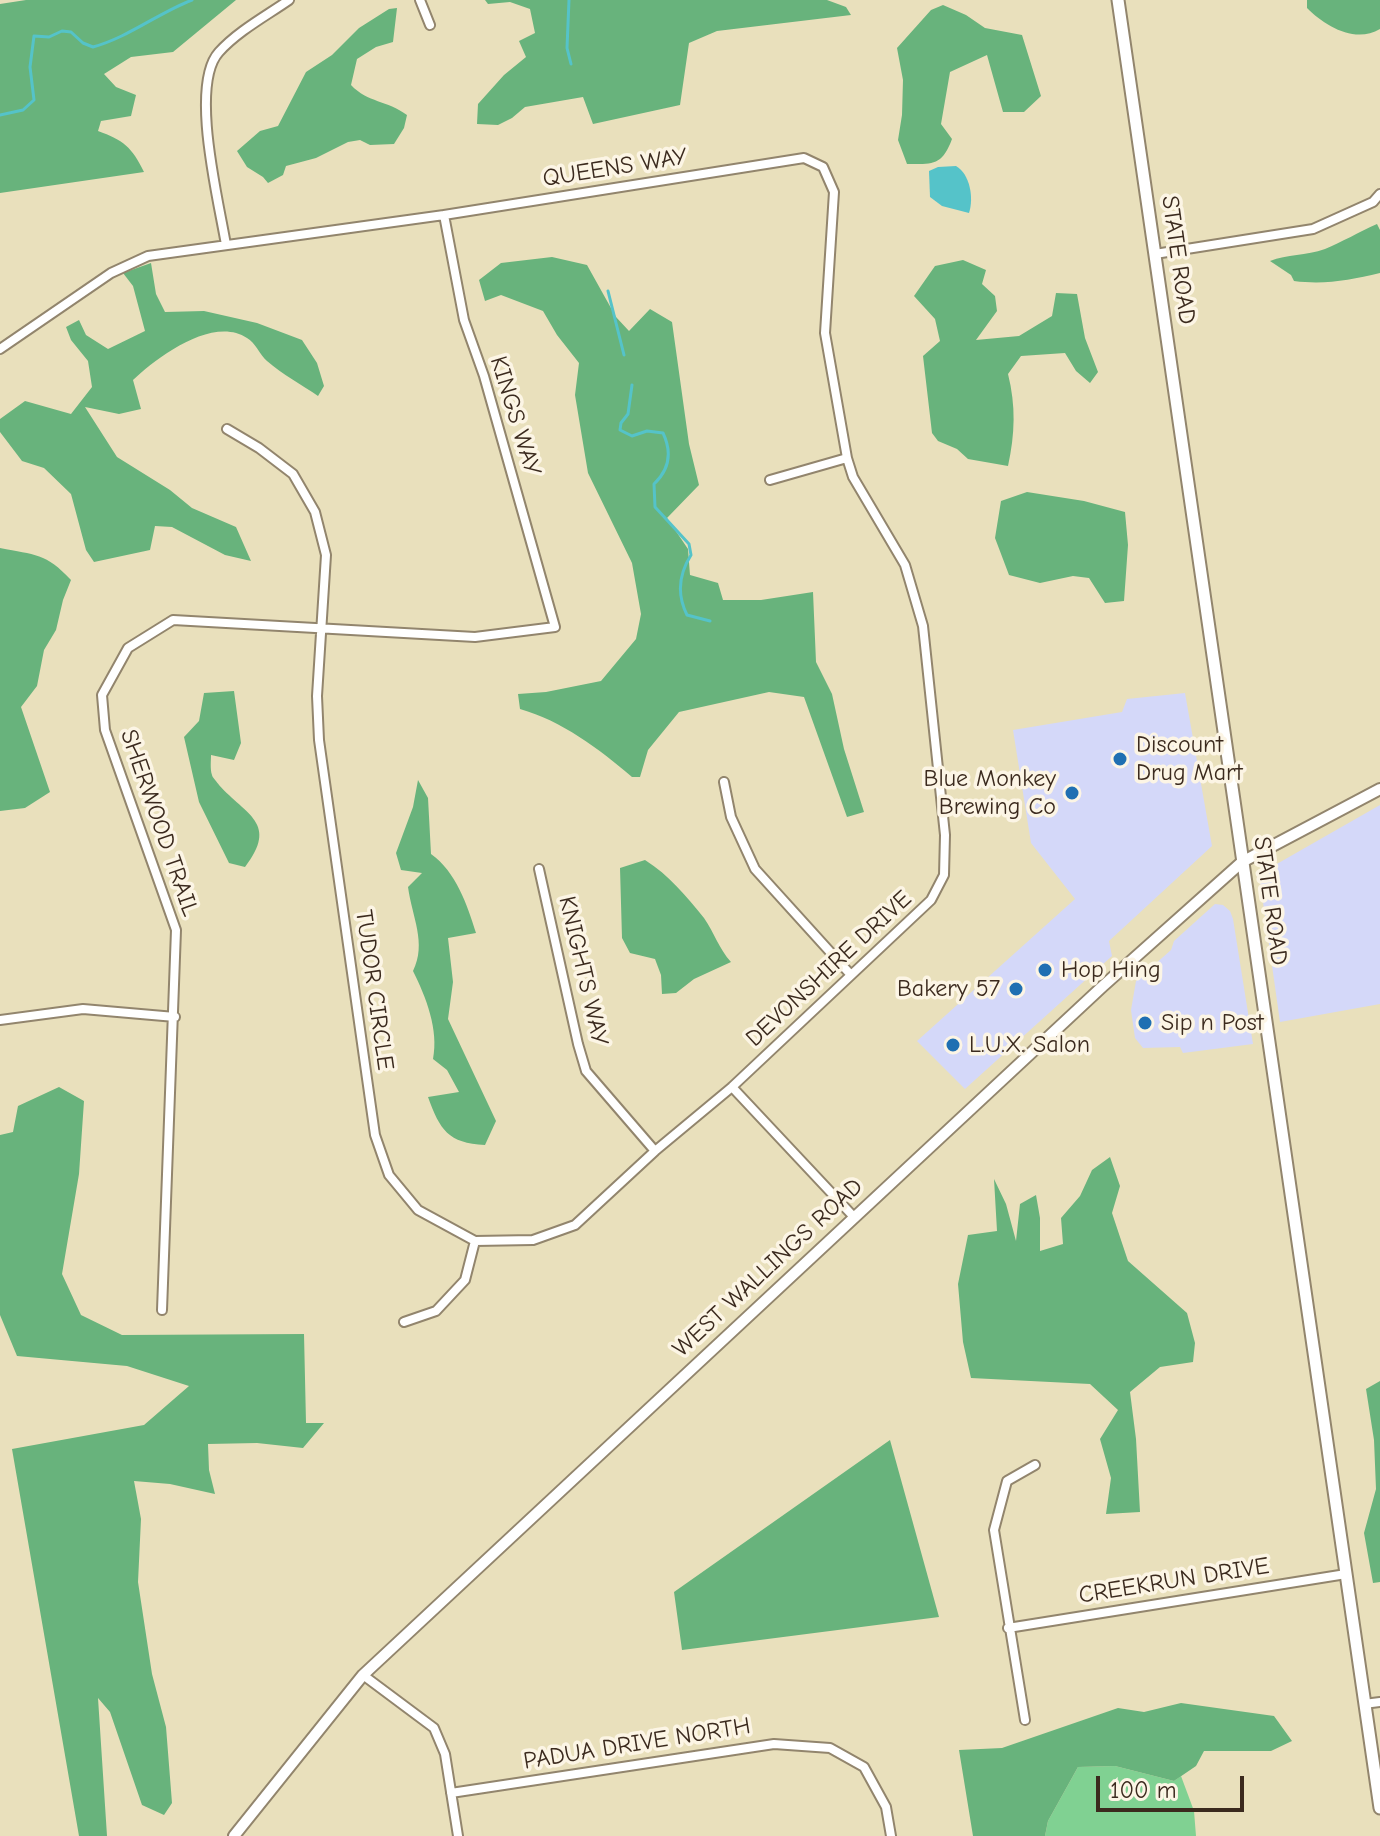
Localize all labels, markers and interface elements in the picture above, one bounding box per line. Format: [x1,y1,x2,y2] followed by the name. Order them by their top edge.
[541,142,689,194] street label: QUEENS WAY
[1155,194,1201,326] street label: STATE ROAD
[483,353,547,479] street label: KINGS WAY
[114,726,204,920] street label: SHERWOOD TRAIL
[1136,731,1243,787] place label: Discount Drug Mart
[1111,750,1129,768] marker: Discount Drug Mart
[924,765,1056,821] place label: Blue Monkey Brewing Co
[1063,784,1081,802] marker: Blue Monkey Brewing Co
[1247,835,1293,967] street label: STATE ROAD
[740,885,918,1053] street label: DEVONSHIRE DRIVE
[552,893,614,1049] street label: KNIGHTS WAY
[348,908,400,1072] street label: TUDOR CIRCLE
[1061,956,1161,984] place label: Hop Hing
[1036,961,1054,979] marker: Hop Hing
[897,975,1000,1003] place label: Bakery 57
[1007,980,1025,998] marker: Bakery 57
[1161,1009,1264,1037] place label: Sip n Post
[1136,1014,1154,1032] marker: Sip n Post
[969,1031,1090,1059] place label: L.U.X. Salon
[944,1036,962,1054] marker: L.U.X. Salon
[667,1173,869,1363] street label: WEST WALLINGS ROAD
[1077,1552,1271,1610] street label: CREEKRUN DRIVE
[522,1712,752,1776] street label: PADUA DRIVE NORTH
[1100,1760,1248,1810] scale bar
[1110,1776,1177,1804] text: 100 m

